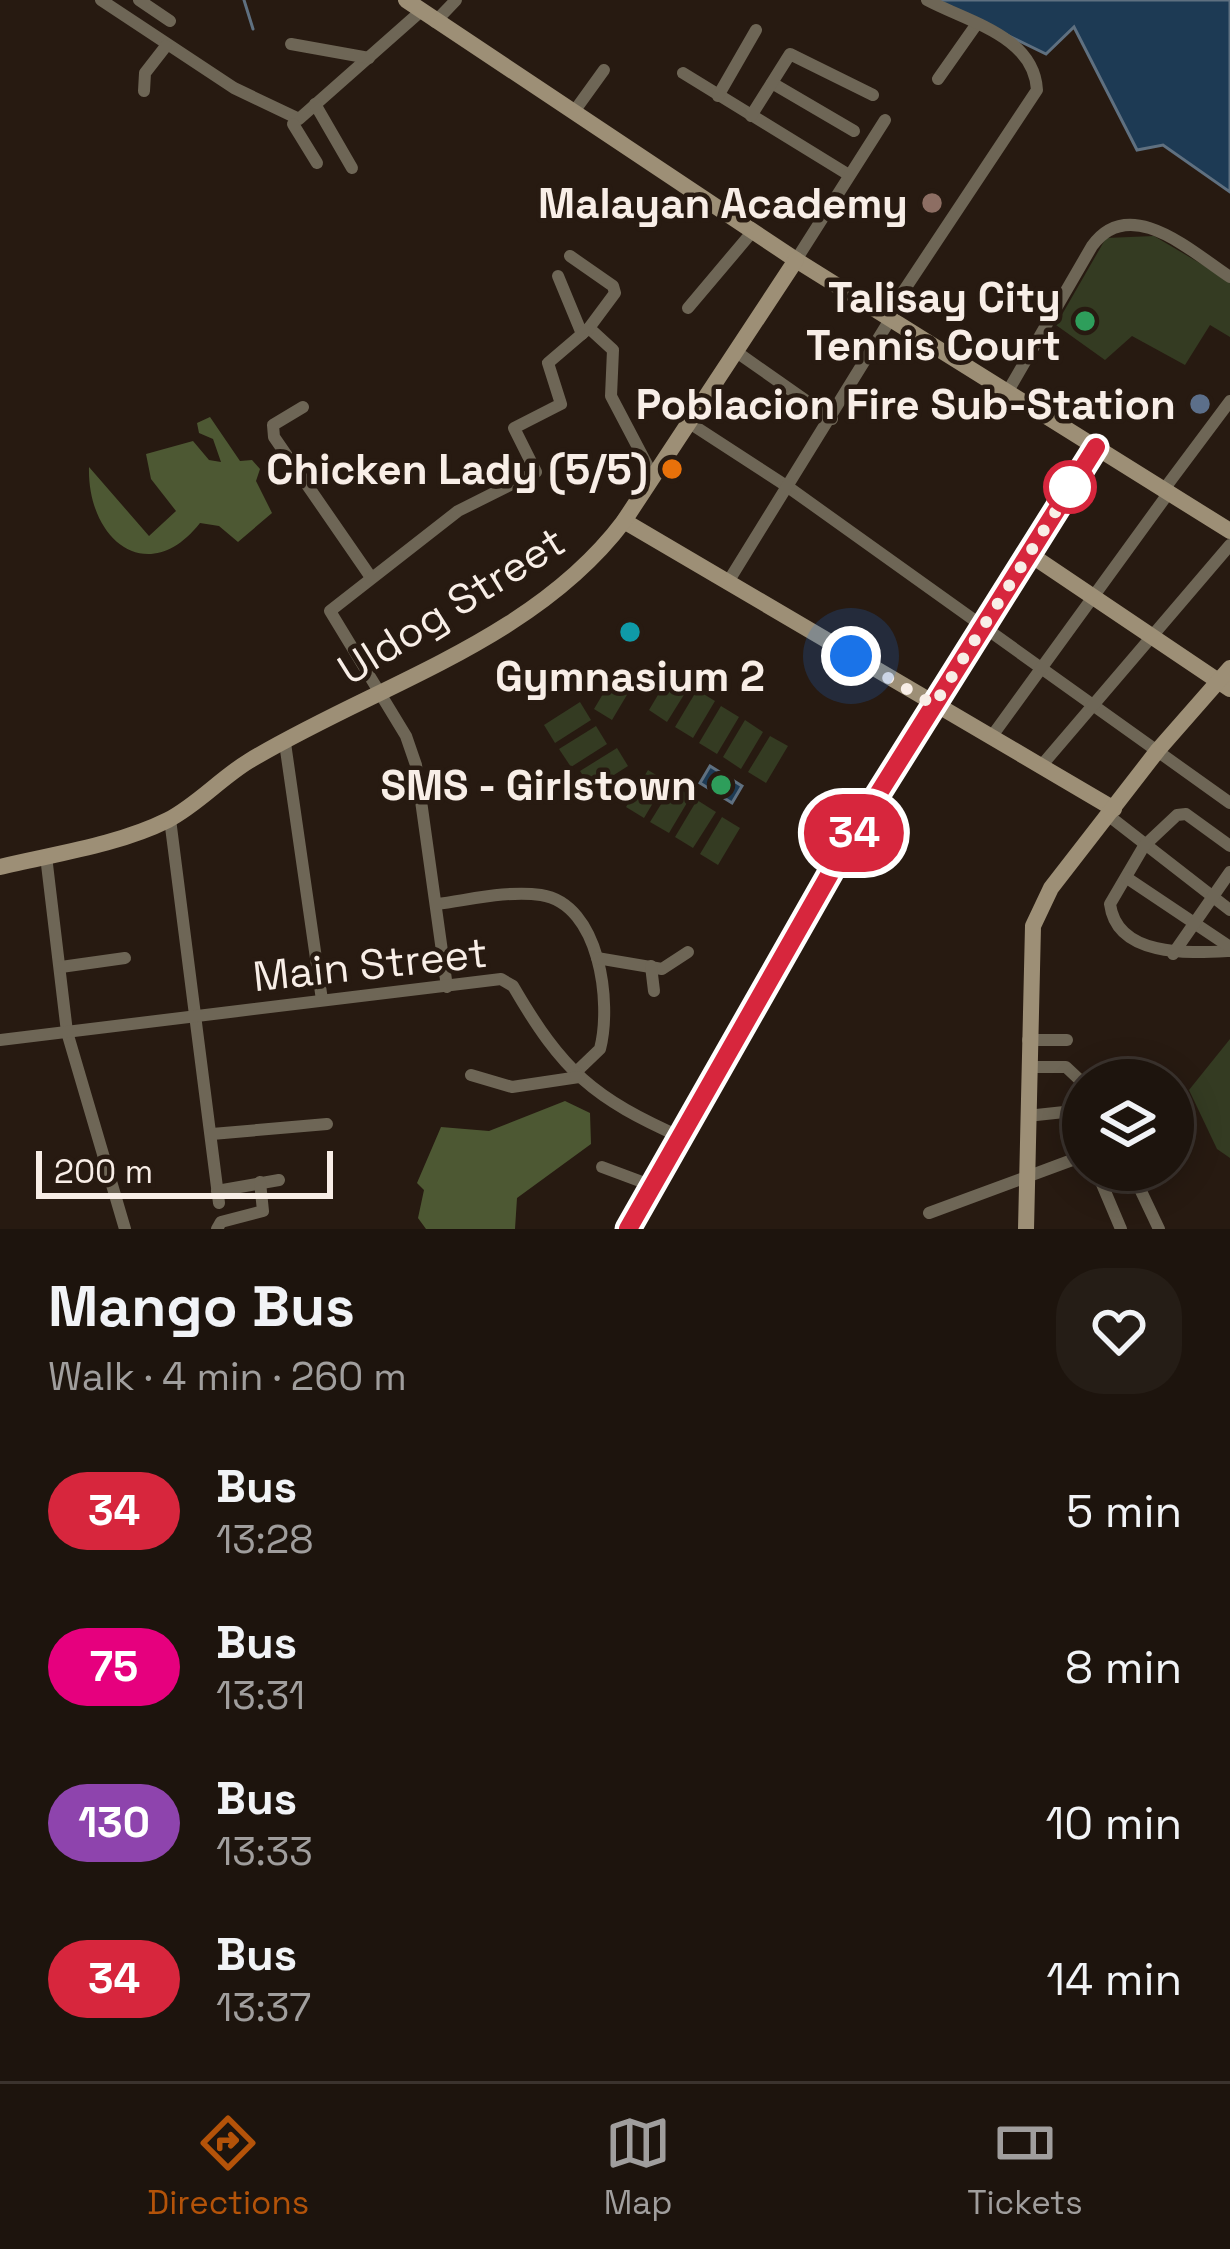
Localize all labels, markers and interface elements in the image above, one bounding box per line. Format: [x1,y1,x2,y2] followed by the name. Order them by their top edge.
[538,177,908,230] place label: Malayan Academy
[919,190,945,216] marker: Malayan Academy
[806,271,1061,372] place label: Talisay City Tennis Court
[1072,308,1098,334] marker: Talisay City Tennis Court
[636,378,1176,431] place label: Poblacion Fire Sub-Station
[1187,391,1213,417] marker: Poblacion Fire Sub-Station
[266,443,648,496] place label: Chicken Lady (5/5)
[659,456,685,482] marker: Chicken Lady (5/5)
[1045,462,1095,512] unlabelled marker
[328,515,574,696] street label: Uldog Street
[617,619,643,645] marker: Gymnasium 2
[821,626,881,686] your location
[495,650,765,703] place label: Gymnasium 2
[381,759,697,812] place label: SMS - Girlstown
[708,772,734,798] marker: SMS - Girlstown
[800,794,908,872] line badge: 34
[828,806,880,859] text: 34
[250,926,490,1003] street label: Main Street
[1062,1059,1194,1191] map controls
[1062,1059,1194,1191] button: layers
[36,1145,333,1198] scale bar
[54,1151,153,1193] text: 200 m
[1056,1268,1182,1394] button: heart
[48,1270,355,1343] text: Mango Bus
[48,1352,407,1401] text: Walk · 4 min · 260 m
[216,1458,297,1515] text: Bus
[1066,1483,1182,1540] text: 5 min
[88,1484,140,1537] text: 34
[216,1515,314,1564] text: 13:28
[216,1614,297,1671] text: Bus
[1065,1639,1182,1696] text: 8 min
[90,1640,138,1693] text: 75
[216,1671,305,1720] text: 13:31
[216,1770,297,1827] text: Bus
[1045,1795,1182,1852] text: 10 min
[78,1796,150,1849] text: 130
[216,1827,313,1876] text: 13:33
[216,1926,297,1983] text: Bus
[1046,1951,1182,2008] text: 14 min
[88,1952,140,2005] text: 34
[216,1983,311,2032] text: 13:37
[147,2110,309,2224] tab: Directions
[604,2110,673,2224] tab: Map
[967,2110,1083,2224] tab: Tickets

